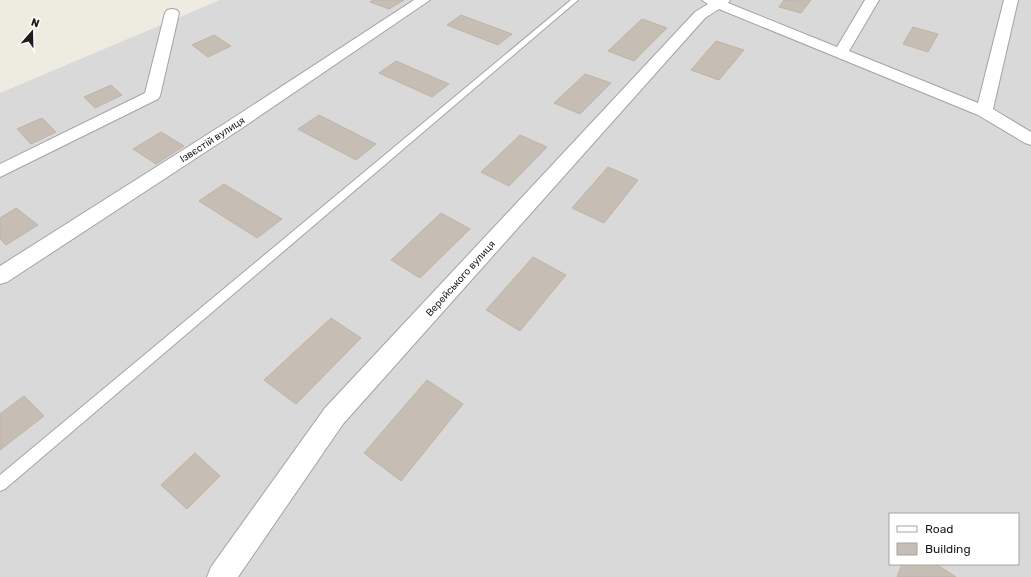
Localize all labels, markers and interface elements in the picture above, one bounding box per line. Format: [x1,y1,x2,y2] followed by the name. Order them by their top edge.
[12,12,52,52] north arrow
[29,16,41,31] text: N
[178,114,247,165] street label: Ізвєстій вулиця
[423,238,498,319] street label: Верейського вулиця
[889,513,1019,565] legend
[925,522,953,536] text: Road
[925,542,971,556] text: Building

